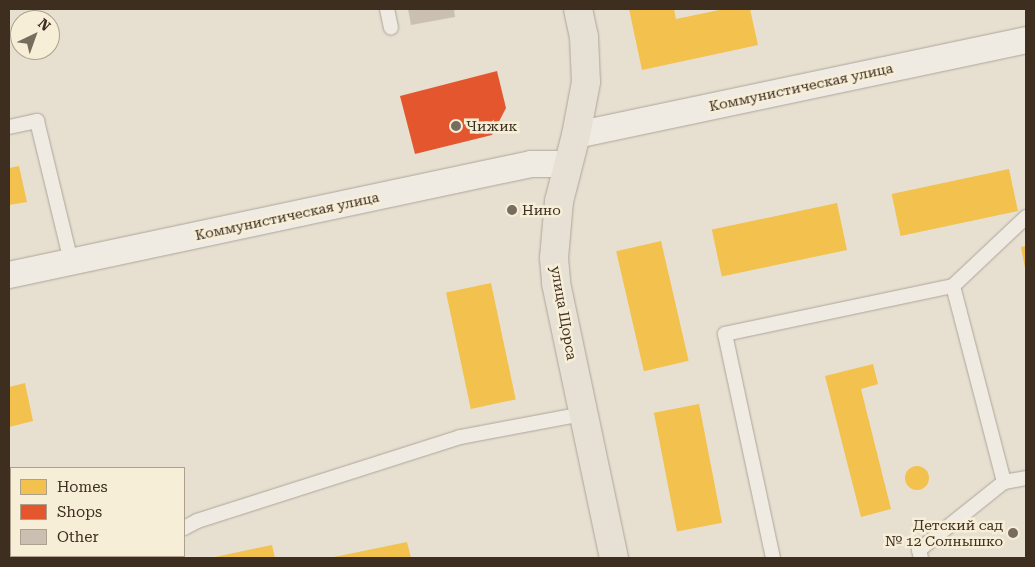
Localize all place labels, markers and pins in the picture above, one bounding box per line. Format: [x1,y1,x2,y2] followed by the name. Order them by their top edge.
[466,118,517,134] place label: Чижик
[450,120,462,132] marker: Чижик
[522,202,561,218] place label: Нино
[506,204,518,216] marker: Нино
[885,517,1003,550] place label: Детский сад № 12 Солнышко
[1007,527,1019,539] marker: Детский сад № 12 Солнышко

